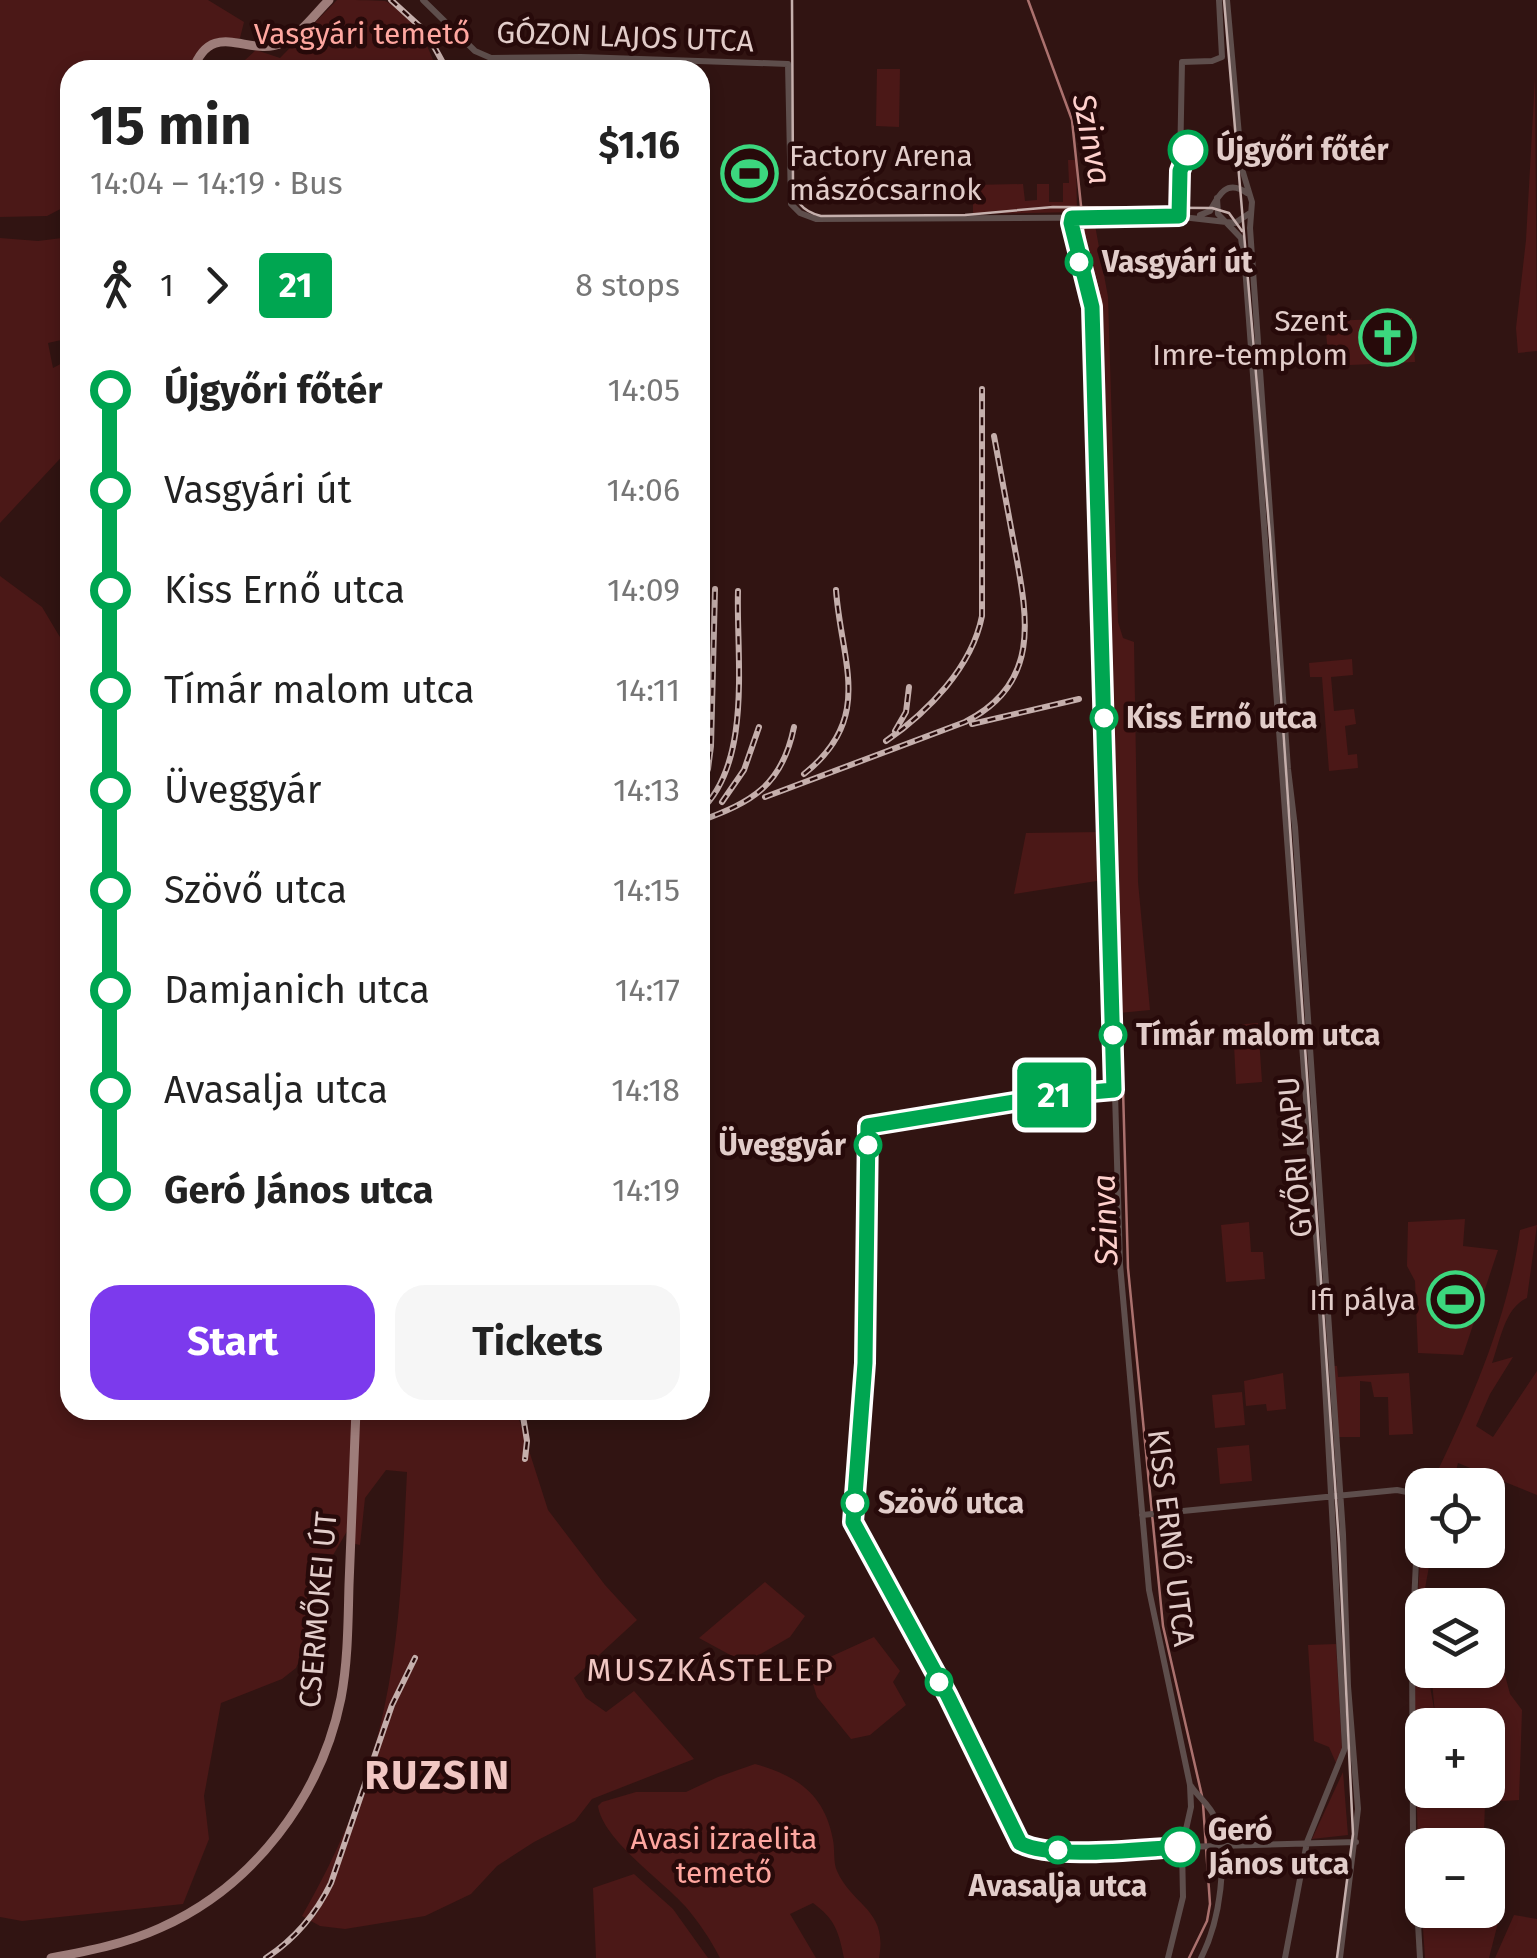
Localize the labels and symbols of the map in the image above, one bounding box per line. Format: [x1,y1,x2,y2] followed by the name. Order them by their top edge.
[496,15,755,60] street label: GÓZON LAJOS UTCA
[254,16,470,52] park label: Vasgyári temető
[1064,89,1119,188] water label: Szinva
[1216,129,1389,168] place label: Újgyőri főtér
[1169,131,1207,169] marker: Újgyőri főtér
[789,138,982,208] place label: Factory Arena mászócsarnok
[720,143,780,203] sports icon: Factory Arena mászócsarnok
[1101,244,1253,280] place label: Vasgyári út
[1066,249,1092,275] marker: Vasgyári út
[1152,303,1348,373] place label: Szent Imre-templom
[1357,308,1417,368] church icon: Szent Imre-templom
[1126,700,1318,736] place label: Kiss Ernő utca
[1091,705,1117,731] marker: Kiss Ernő utca
[1136,1017,1381,1053] place label: Tímár malom utca
[1100,1022,1126,1048] marker: Tímár malom utca
[1009,1062,1099,1128] line badge: 21
[1270,1075,1320,1239] street label: GYŐRI KAPU
[718,1126,847,1163] place label: Üveggyár
[855,1132,881,1158] marker: Üveggyár
[1084,1174,1126,1267] water label: Szinva
[1425,1270,1485,1330] sports icon: Ifi pálya
[1309,1282,1416,1318] place label: Ifi pálya
[1140,1427,1202,1649] street label: KISS ERNŐ UTCA
[878,1485,1024,1521] place label: Szövő utca
[842,1490,868,1516] marker: Szövő utca
[291,1510,345,1710] street label: CSERMŐKEI ÚT
[587,1651,835,1689] district label: MUSZKÁSTELEP
[926,1669,952,1695] unlabelled marker
[364,1752,512,1800] district label: RUZSIN
[1207,1812,1349,1882] place label: Geró János utca
[631,1821,817,1891] park label: Avasi izraelita temető
[1161,1828,1199,1866] marker: Geró János utca
[1045,1837,1071,1863] marker: Avasalja utca
[968,1868,1147,1904] place label: Avasalja utca

